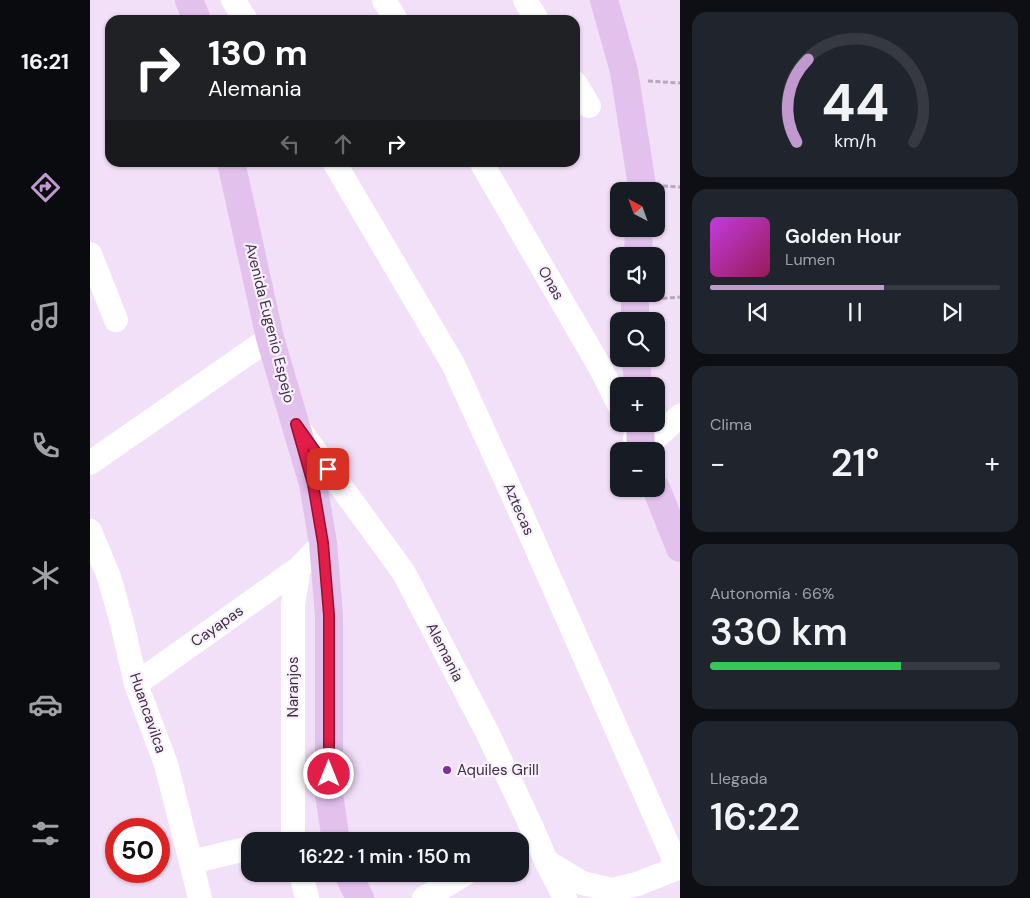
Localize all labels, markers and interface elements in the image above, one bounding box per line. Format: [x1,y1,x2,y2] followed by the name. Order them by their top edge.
[208,30,308,76] text: 130 m
[125,35,190,100] icon: right
[21,47,69,76] text: 16:21
[821,69,889,137] text: 44
[208,74,301,103] text: Alemania
[834,129,876,153] text: km/h
[276,130,304,158] icon: left
[329,130,357,158] icon: ahead
[382,130,410,158] icon: right
[28,170,63,205] icon: directions
[610,182,665,238] north arrow
[610,182,665,497] map controls
[785,224,901,249] text: Golden Hour
[240,241,300,405] street label: Avenida Eugenio Espejo
[610,247,665,302] button: sound
[785,249,835,270] text: Lumen
[533,262,569,304] street label: Onas
[744,298,772,326] icon: previous
[841,298,869,326] icon: pause
[938,298,966,326] icon: next
[28,299,63,334] icon: music
[610,312,665,367] button: search
[610,377,665,432] button: +
[710,414,752,435] text: Clima
[28,428,63,463] icon: phone
[831,438,879,488] text: 21°
[610,442,665,497] button: −
[710,445,725,482] text: −
[985,445,1000,482] text: +
[307,448,349,490] pin
[314,455,342,483] icon: arrive
[499,480,539,538] street label: Aztecas
[28,558,63,593] icon: climate
[710,583,834,604] text: Autonomía · 66%
[187,601,247,651] street label: Cayapas
[710,607,848,657] text: 330 km
[422,619,468,685] street label: Alemania
[283,657,303,717] street label: Naranjos
[125,670,171,756] street label: Huancavilca
[28,687,63,722] icon: car
[302,747,354,799] position arrow
[457,760,539,780] place label: Aquiles Grill
[441,764,453,776] marker: Aquiles Grill
[710,768,767,789] text: Llegada
[710,792,800,842] text: 16:22
[28,816,63,851] icon: filters
[105,818,170,883] speed limit sign: 50
[299,844,471,869] text: 16:22 · 1 min · 150 m

